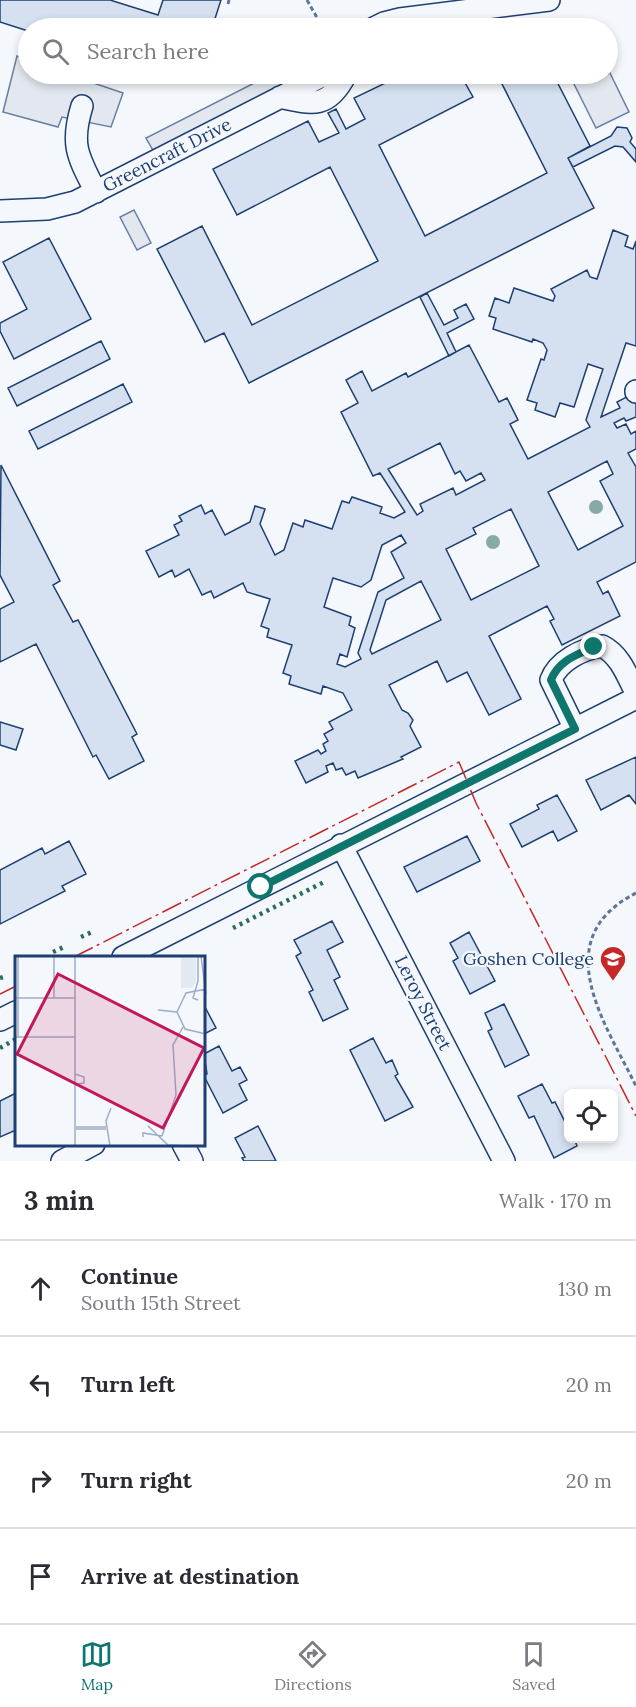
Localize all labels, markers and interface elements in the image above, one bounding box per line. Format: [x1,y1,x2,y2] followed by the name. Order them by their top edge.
[18,18,618,84] search box
[39,35,72,68] icon: search
[87,37,209,65] text: Search here
[99,112,235,197] street label: Greencraft Drive
[580,633,606,659] route end
[247,873,273,899] route start
[598,944,628,982] school or university icon: Goshen College
[463,947,594,970] place label: Goshen College
[390,951,457,1054] street label: Leroy Street
[15,956,206,1146] inset map
[564,1089,618,1143] map controls
[564,1089,618,1143] button: locate
[24,1184,94,1217] text: 3 min
[499,1188,612,1213] text: Walk · 170 m
[81,1262,178,1290] text: Continue
[24,1272,57,1305] icon: ahead
[558,1276,612,1301] text: 130 m
[81,1290,241,1315] text: South 15th Street
[24,1368,57,1401] icon: left
[81,1370,175,1398] text: Turn left
[566,1372,612,1397] text: 20 m
[24,1464,57,1497] icon: right
[81,1466,192,1494] text: Turn right
[566,1468,612,1493] text: 20 m
[24,1560,57,1593] icon: arrive
[81,1562,299,1590] text: Arrive at destination
[80,1638,113,1694] tab: Map
[274,1638,352,1694] tab: Directions
[512,1638,556,1694] tab: Saved

